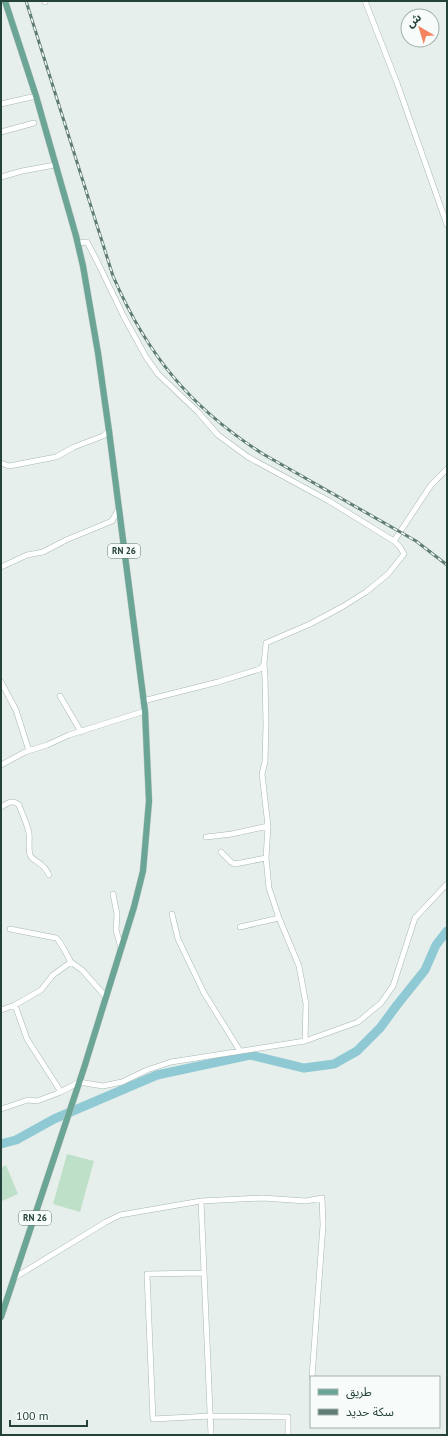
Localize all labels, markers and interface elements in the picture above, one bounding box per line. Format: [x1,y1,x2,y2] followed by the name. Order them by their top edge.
[400,8,440,48] north arrow
[404,10,424,30] text: ش
[108,544,140,558] road number: RN 26
[19,1211,51,1225] road number: RN 26
[310,1376,440,1428] legend
[346,1384,372,1400] text: طريق
[10,1402,87,1428] scale bar
[346,1404,394,1419] text: سكة حديد
[16,1408,49,1423] text: 100 m

